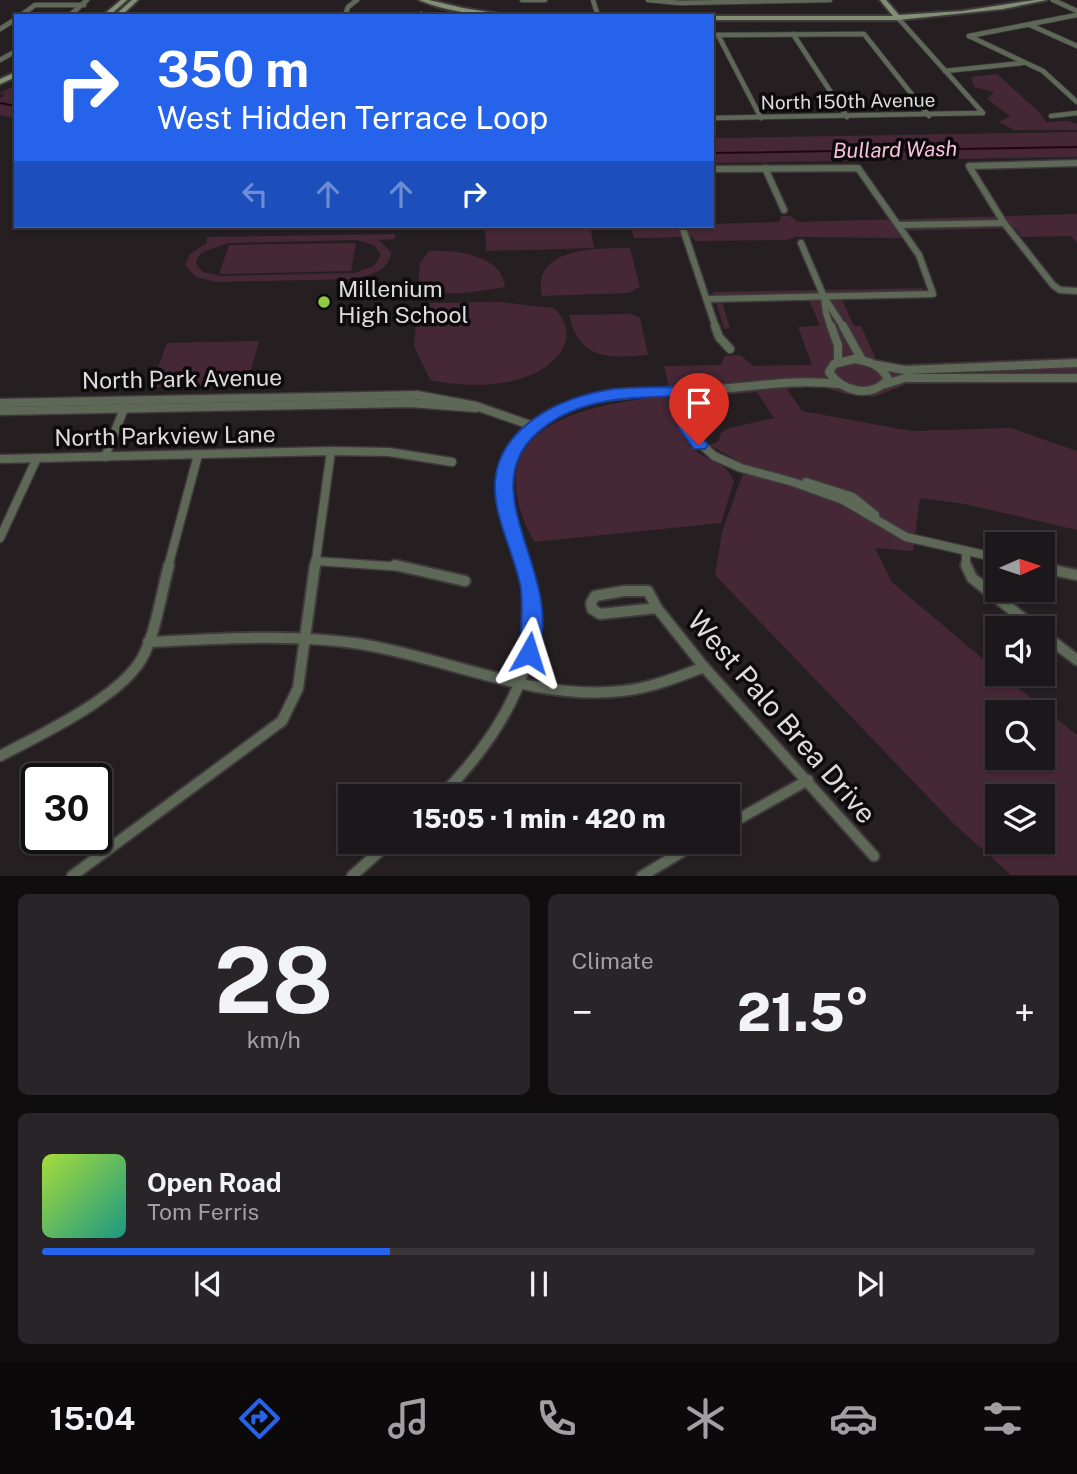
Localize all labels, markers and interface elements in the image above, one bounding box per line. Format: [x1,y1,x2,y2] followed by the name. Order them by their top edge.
[157,40,309,98] text: 350 m
[42,42,133,133] icon: right
[760,88,936,114] street label: North 150th Avenue
[157,99,548,136] text: West Hidden Terrace Loop
[833,136,957,163] water label: Bullard Wash
[236,175,274,213] icon: left
[309,175,347,213] icon: ahead
[382,175,420,213] icon: ahead
[455,175,493,213] icon: right
[338,275,468,328] place label: Millenium High School
[316,294,332,310] marker: Millenium High School
[82,363,282,394] street label: North Park Avenue
[669,373,729,445] pin
[680,384,718,422] icon: arrive
[54,420,276,451] street label: North Parkview Lane
[985,532,1055,602] north arrow
[985,532,1055,854] map controls
[681,604,884,830] street label: West Palo Brea Drive
[492,616,566,690] position arrow
[985,616,1055,686] button: sound
[985,700,1055,770] button: search
[21,763,112,854] speed limit sign: 30
[985,784,1055,854] button: layers
[412,803,666,834] text: 15:05 · 1 min · 420 m
[214,927,333,1033] text: 28
[572,947,654,974] text: Climate
[737,982,870,1043] text: 21.5°
[572,990,593,1035] text: −
[1014,990,1035,1035] text: +
[247,1026,301,1053] text: km/h
[147,1167,282,1198] text: Open Road
[147,1198,259,1225] text: Tom Ferris
[189,1265,227,1303] icon: previous
[520,1265,558,1303] icon: pause
[851,1265,889,1303] icon: next
[235,1394,284,1443] icon: directions
[384,1394,433,1443] icon: music
[532,1394,581,1443] icon: phone
[681,1394,730,1443] icon: climate
[829,1394,878,1443] icon: car
[978,1394,1027,1443] icon: filters
[50,1400,135,1437] text: 15:04

